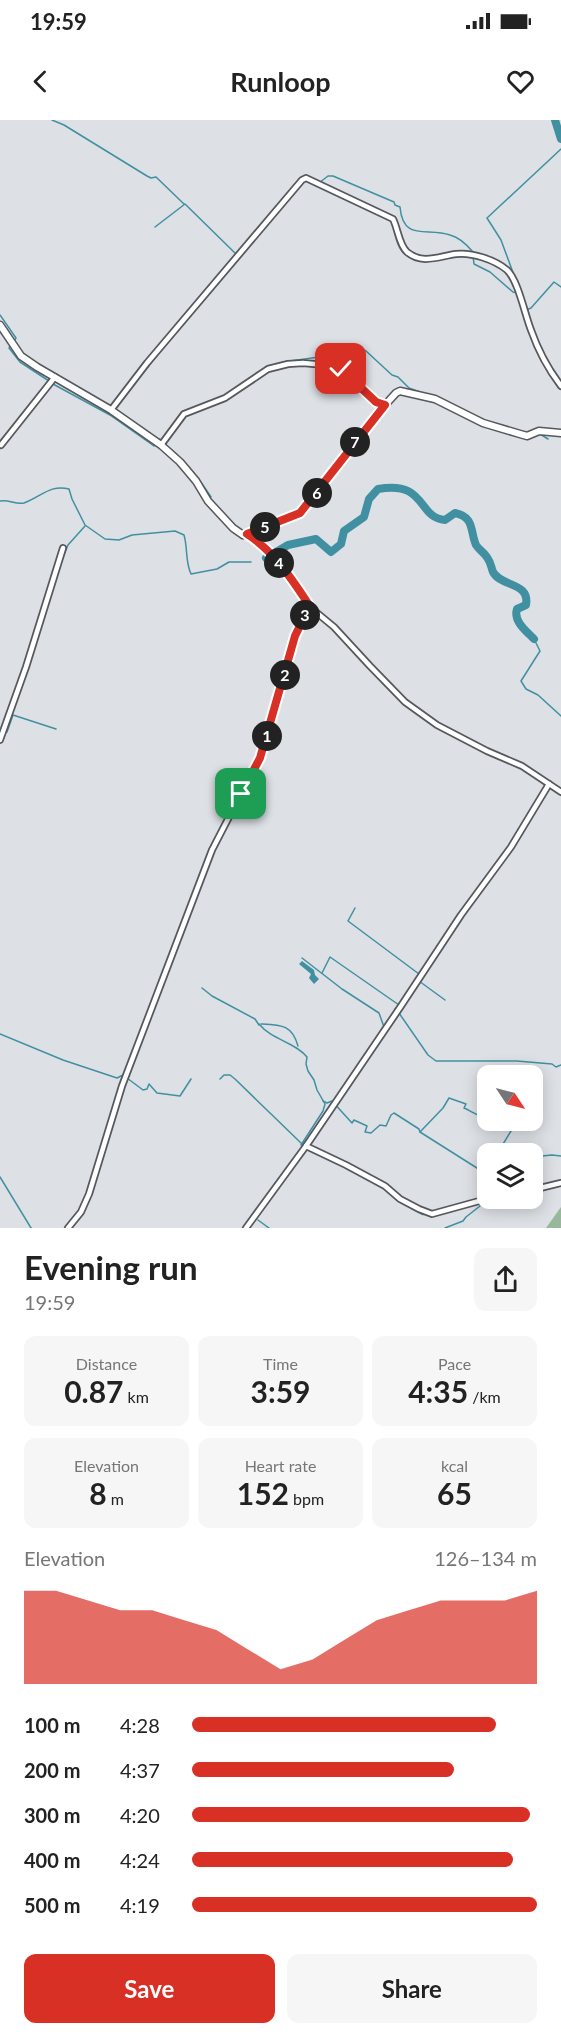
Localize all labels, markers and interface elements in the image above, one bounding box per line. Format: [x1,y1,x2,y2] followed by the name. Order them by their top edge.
[30,8,87,35] text: 19:59
[24,65,57,98] icon: back
[230,65,331,98] text: Runloop
[504,65,537,98] icon: heart
[315,343,366,394] pin
[324,352,357,385] icon: check
[340,427,370,457] pin: 7
[350,432,360,451] text: 7
[302,478,332,508] pin: 6
[312,483,322,502] text: 6
[250,512,280,542] pin: 5
[260,517,270,536] text: 5
[264,548,294,578] pin: 4
[274,553,284,572] text: 4
[290,600,320,630] pin: 3
[300,605,310,624] text: 3
[270,660,300,690] pin: 2
[280,665,290,684] text: 2
[252,721,282,751] pin: 1
[262,726,272,745] text: 1
[215,768,266,819] pin
[224,777,257,810] icon: arrive
[477,1065,543,1131] north arrow
[477,1065,543,1209] map controls
[477,1143,543,1209] button: layers
[24,1247,198,1287] text: Evening run
[474,1248,537,1311] button: share
[24,1290,75,1314] text: 19:59
[76,1354,137,1373] text: Distance
[263,1354,298,1373] text: Time
[438,1354,471,1373] text: Pace
[64,1373,123,1409] text: 0.87
[251,1373,310,1409] text: 3:59
[408,1373,468,1409] text: 4:35
[123,1387,149,1406] text: km
[468,1387,501,1406] text: /km
[74,1456,139,1475] text: Elevation
[245,1456,316,1475] text: Heart rate
[441,1456,468,1475] text: kcal
[89,1475,107,1511] text: 8
[237,1475,289,1511] text: 152
[437,1475,472,1511] text: 65
[107,1489,124,1508] text: m
[289,1489,324,1508] text: bpm
[24,1546,105,1570] text: Elevation
[434,1546,537,1570] text: 126–134 m
[24,1713,80,1737] text: 100 m
[120,1713,160,1737] text: 4:28
[24,1758,80,1782] text: 200 m
[120,1758,160,1782] text: 4:37
[24,1803,80,1827] text: 300 m
[120,1803,160,1827] text: 4:20
[24,1848,80,1872] text: 400 m
[120,1848,160,1872] text: 4:24
[24,1893,80,1917] text: 500 m
[120,1893,160,1917] text: 4:19
[24,1954,275,2023] button: Save
[287,1954,537,2023] button: Share

